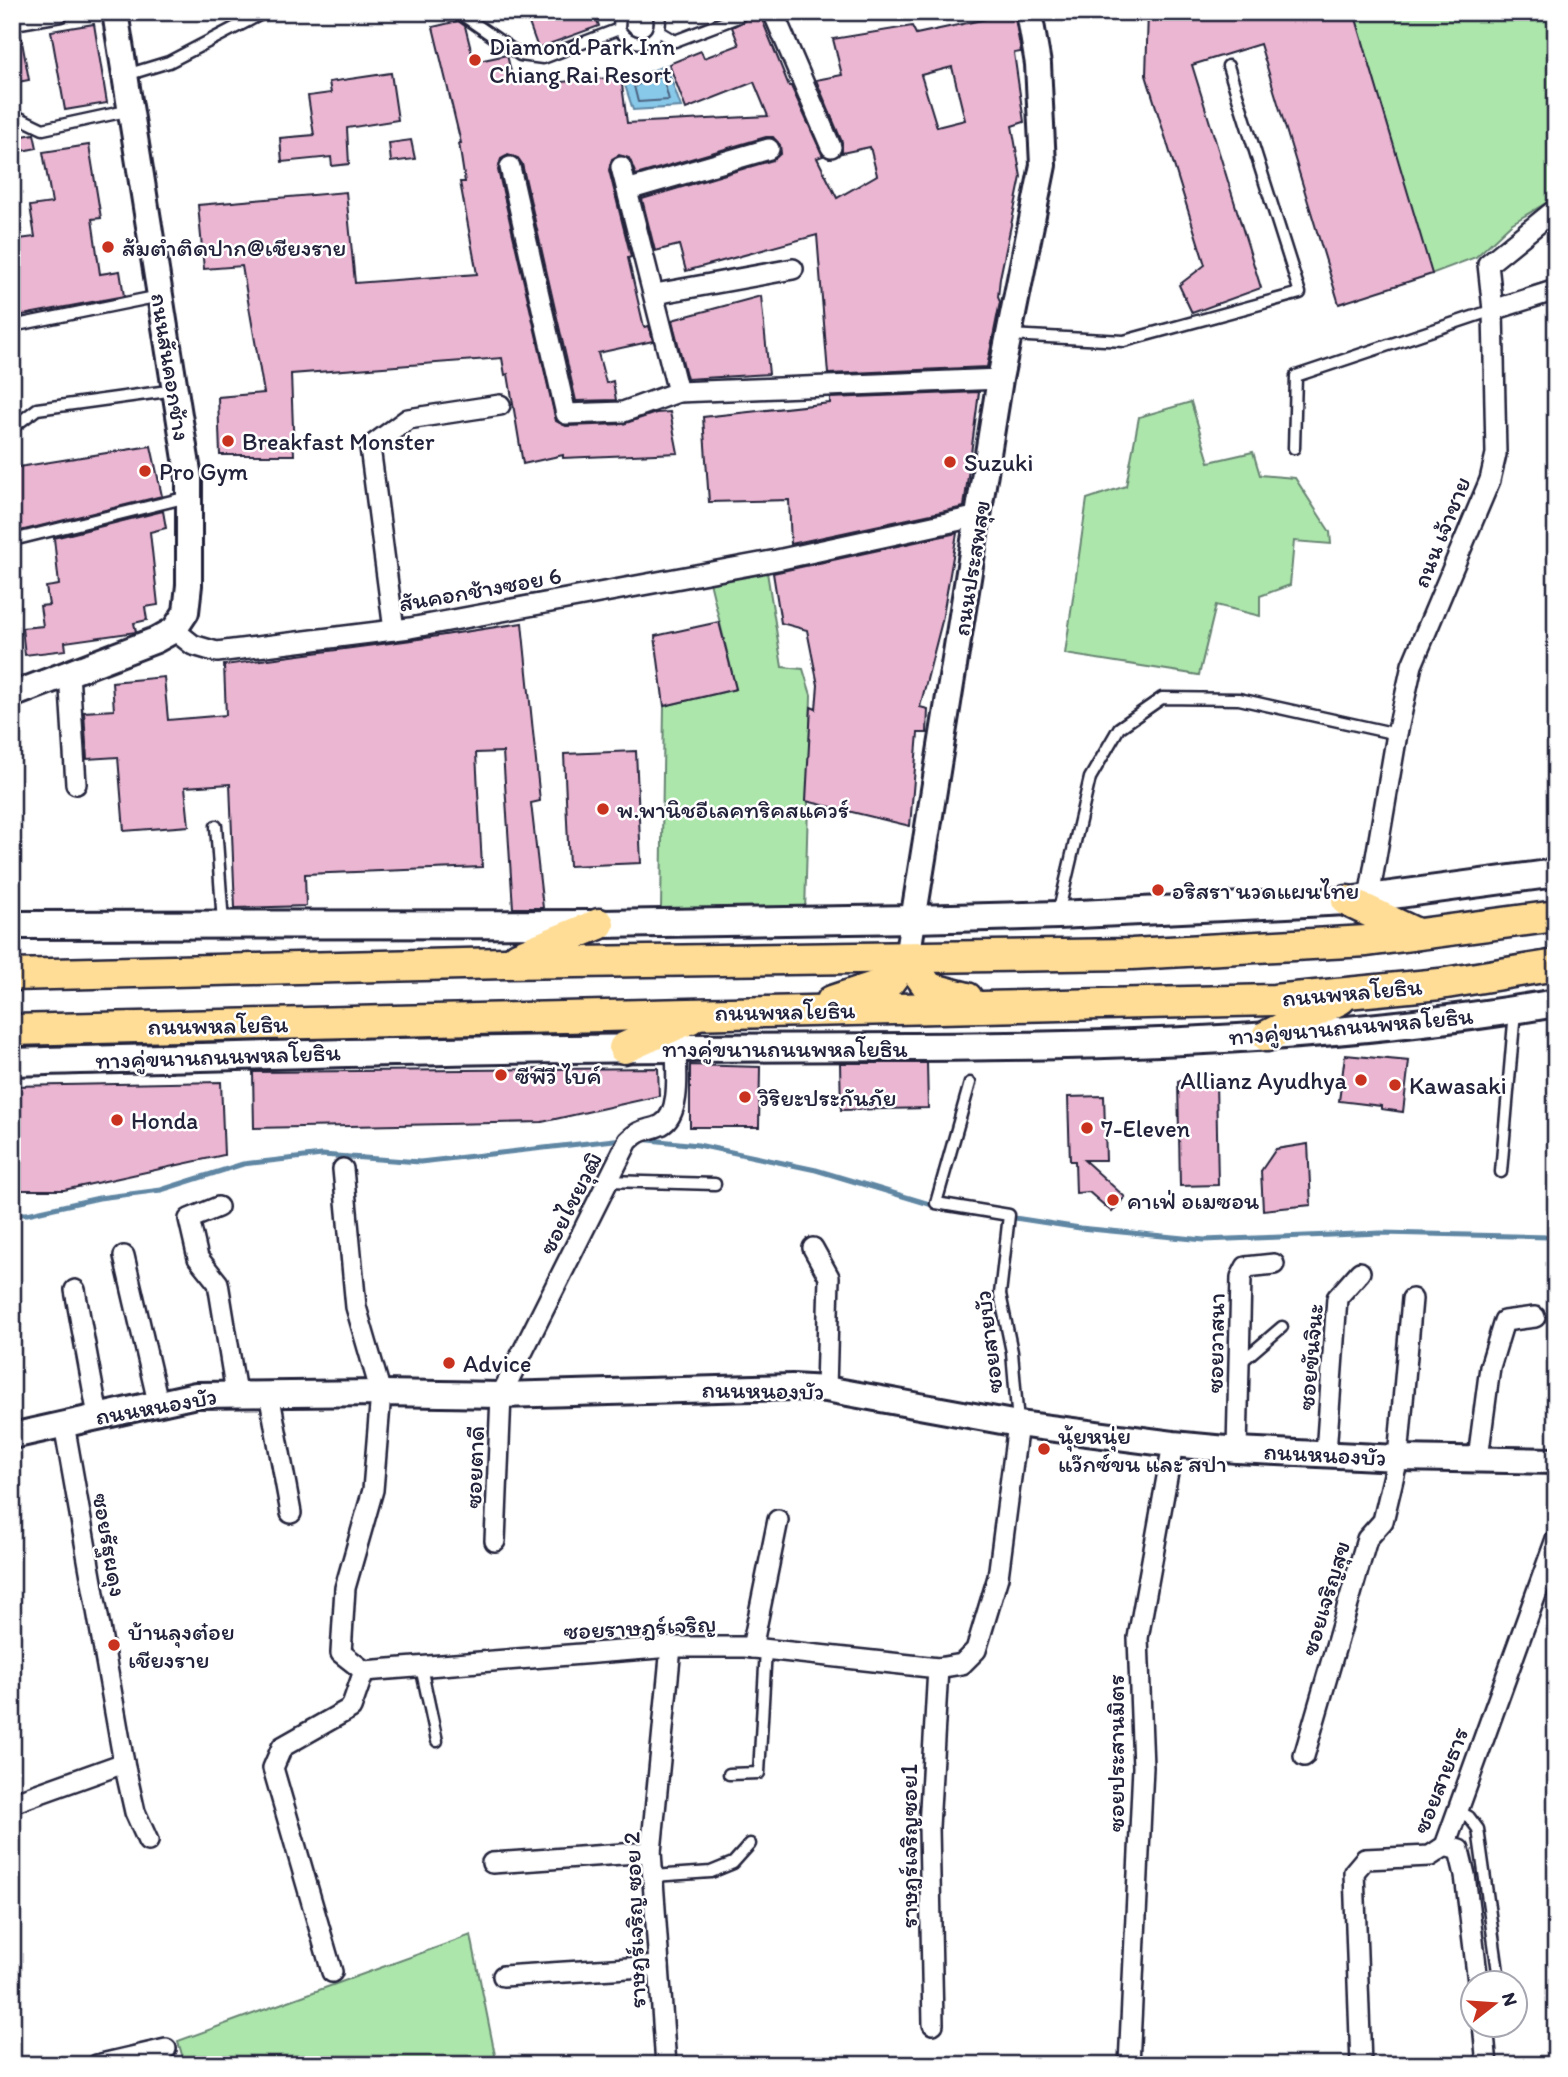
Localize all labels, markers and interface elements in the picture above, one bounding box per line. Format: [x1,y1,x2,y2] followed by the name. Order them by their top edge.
[489,32,676,89] place label: Diamond Park Inn Chiang Rai Resort
[467,52,483,68] marker: Diamond Park Inn Chiang Rai Resort
[122,233,346,262] place label: ส้มตำติดปาก@เชียงราย
[100,239,116,255] marker: ส้มตำติดปาก@เชียงราย
[145,291,197,443] street label: ถนนสันคอกช้าง
[242,427,435,456] place label: Breakfast Monster
[220,433,236,449] marker: Breakfast Monster
[964,448,1033,477] place label: Suzuki
[942,454,958,470] marker: Suzuki
[159,457,248,486] place label: Pro Gym
[137,463,153,479] marker: Pro Gym
[1406,472,1476,592] street label: ถนน เจ้าชาย
[946,498,998,638] street label: ถนนประสพสุข
[396,560,564,618] street label: สันคอกช้างซอย 6
[617,795,849,824] place label: พ.พานิชอีเลคทริคสแควร์
[595,801,611,817] marker: พ.พานิชอีเลคทริคสแควร์
[1172,876,1359,905] place label: อริสรา นวดแผนไทย
[1150,882,1166,898] marker: อริสรา นวดแผนไทย
[1281,971,1423,1013] street label: ถนนพหลโยธิน
[714,995,856,1027] street label: ถนนพหลโยธิน
[1228,1001,1475,1053] street label: ทางคู่ขนานถนนพหลโยธิน
[147,1009,289,1041] street label: ถนนพหลโยธิน
[662,1034,908,1065] street label: ทางคู่ขนานถนนพหลโยธิน
[95,1037,341,1077] street label: ทางคู่ขนานถนนพหลโยธิน
[515,1061,602,1090] place label: ซีพีวี ไบค์
[1180,1066,1347,1095] place label: Allianz Ayudhya
[493,1067,509,1083] marker: ซีพีวี ไบค์
[1409,1071,1507,1100] place label: Kawasaki
[1353,1072,1369,1088] marker: Allianz Ayudhya
[1387,1077,1403,1093] marker: Kawasaki
[757,1083,896,1112] place label: วิริยะประกันภัย
[737,1089,753,1105] marker: วิริยะประกันภัย
[131,1106,198,1135] place label: Honda
[109,1112,125,1128] marker: Honda
[1101,1114,1191,1143] place label: 7-Eleven
[1079,1120,1095,1136] marker: 7-Eleven
[532,1147,610,1260] street label: ซอยไชยวุฒิ
[1127,1186,1259,1215] place label: คาเฟ่ อเมซอน
[1105,1192,1121,1208] marker: คาเฟ่ อเมซอน
[967,1289,1009,1395] street label: ซอยสายบัว
[1200,1293,1230,1393] street label: ซอยวาสนา
[1291,1302,1329,1412] street label: ซอยขันจินะ
[463,1349,532,1378] place label: Advice
[441,1355,457,1371] marker: Advice
[701,1374,825,1406] street label: ถนนหนองบัว
[93,1381,219,1431] street label: ถนนหนองบัว
[1058,1421,1227,1478] place label: นุ้ยหนุ่ย แว๊กซ์ขน และ สปา
[458,1425,490,1509] street label: ซอยตาดี
[1263,1436,1387,1472] street label: ถนนหนองบัว
[1036,1441,1052,1457] marker: นุ้ยหนุ่ย แว๊กซ์ขน และ สปา
[85,1491,133,1600] street label: ซอยรัฐผดุง
[1294,1537,1358,1659] street label: ซอยเจริญสุข
[563,1609,717,1645] street label: ซอยราษฎร์เจริญ
[128,1617,235,1674] place label: บ้านลุงต๋อย เชียงราย
[106,1637,122,1653] marker: บ้านลุงต๋อย เชียงราย
[1101,1674,1130,1832] street label: ซอยประสานมิตร
[1406,1723,1474,1837] street label: ซอยสายธาร
[894,1764,923,1928] street label: ราษฎร์เจริญซอย1
[616,1831,652,2009] street label: ราษฎร์เจริญ ซอย 2
[1460,1968,1530,2038] north arrow
[1497,1990,1523,2009] text: N

